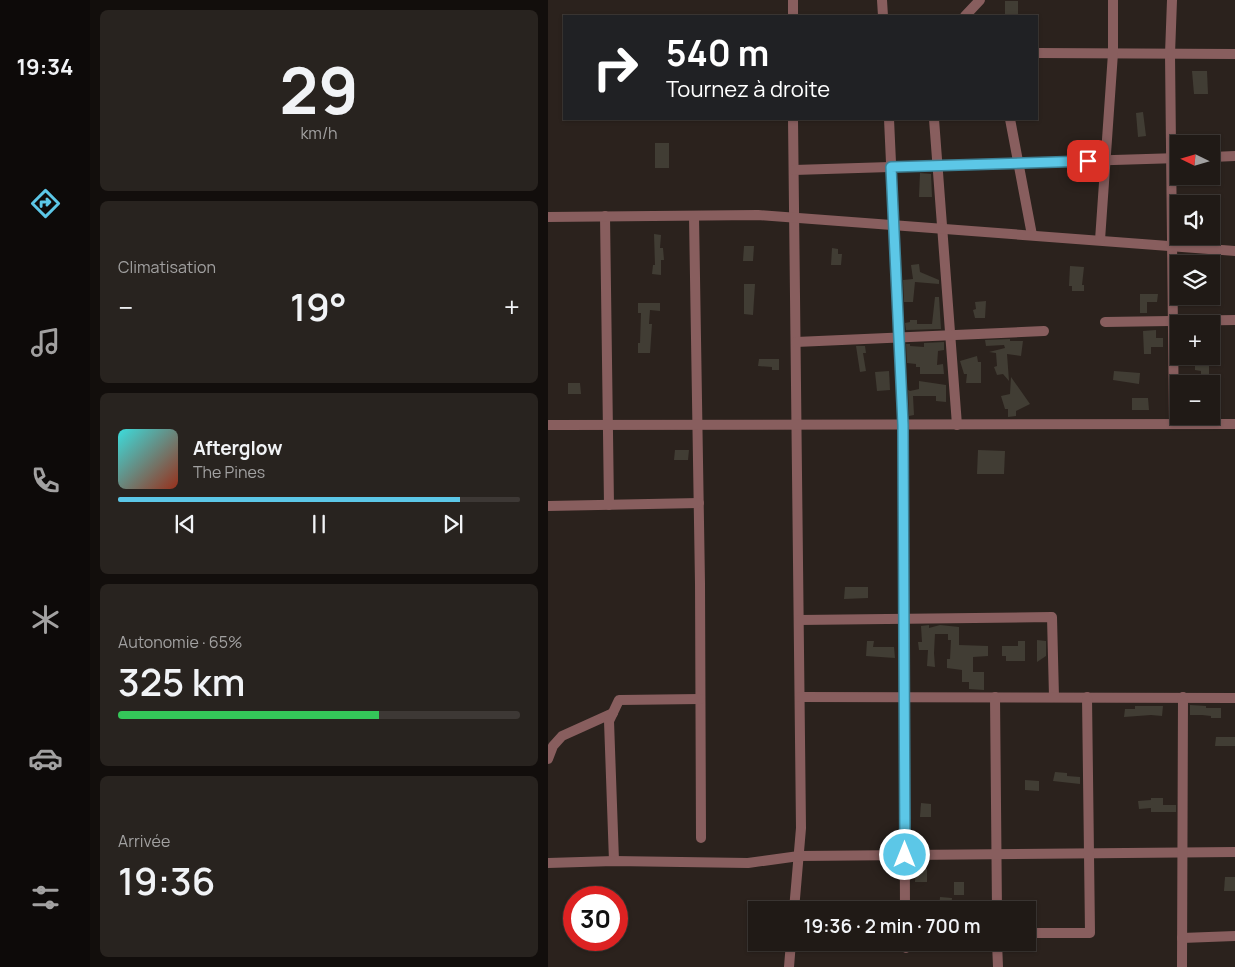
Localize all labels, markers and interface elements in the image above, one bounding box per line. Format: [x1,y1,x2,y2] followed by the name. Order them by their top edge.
[666,29,769,77] text: 540 m
[583,35,648,100] icon: right
[279,45,359,134] text: 29
[16,52,74,82] text: 19:34
[666,74,830,104] text: Tournez à droite
[300,122,338,144] text: km/h
[1170,135,1220,185] north arrow
[1170,135,1220,425] map controls
[1067,140,1109,182] pin
[1074,147,1102,175] icon: arrive
[28,186,63,221] icon: directions
[1170,195,1220,245] button: sound
[1170,255,1220,305] button: layers
[118,256,216,278] text: Climatisation
[290,280,347,332] text: 19°
[118,288,133,326] text: −
[504,288,520,326] text: +
[1170,315,1220,365] button: +
[28,325,63,360] icon: music
[1170,375,1220,425] button: −
[193,435,282,461] text: Afterglow
[193,461,265,483] text: The Pines
[28,463,63,498] icon: phone
[171,510,199,538] icon: previous
[305,510,333,538] icon: pause
[439,510,467,538] icon: next
[28,602,63,637] icon: climate
[118,631,242,653] text: Autonomie · 65%
[118,655,245,707] text: 325 km
[28,741,63,776] icon: car
[878,828,930,880] position arrow
[118,830,170,852] text: Arrivée
[118,854,215,906] text: 19:36
[28,880,63,915] icon: filters
[563,886,628,951] speed limit sign: 30
[804,913,980,939] text: 19:36 · 2 min · 700 m

